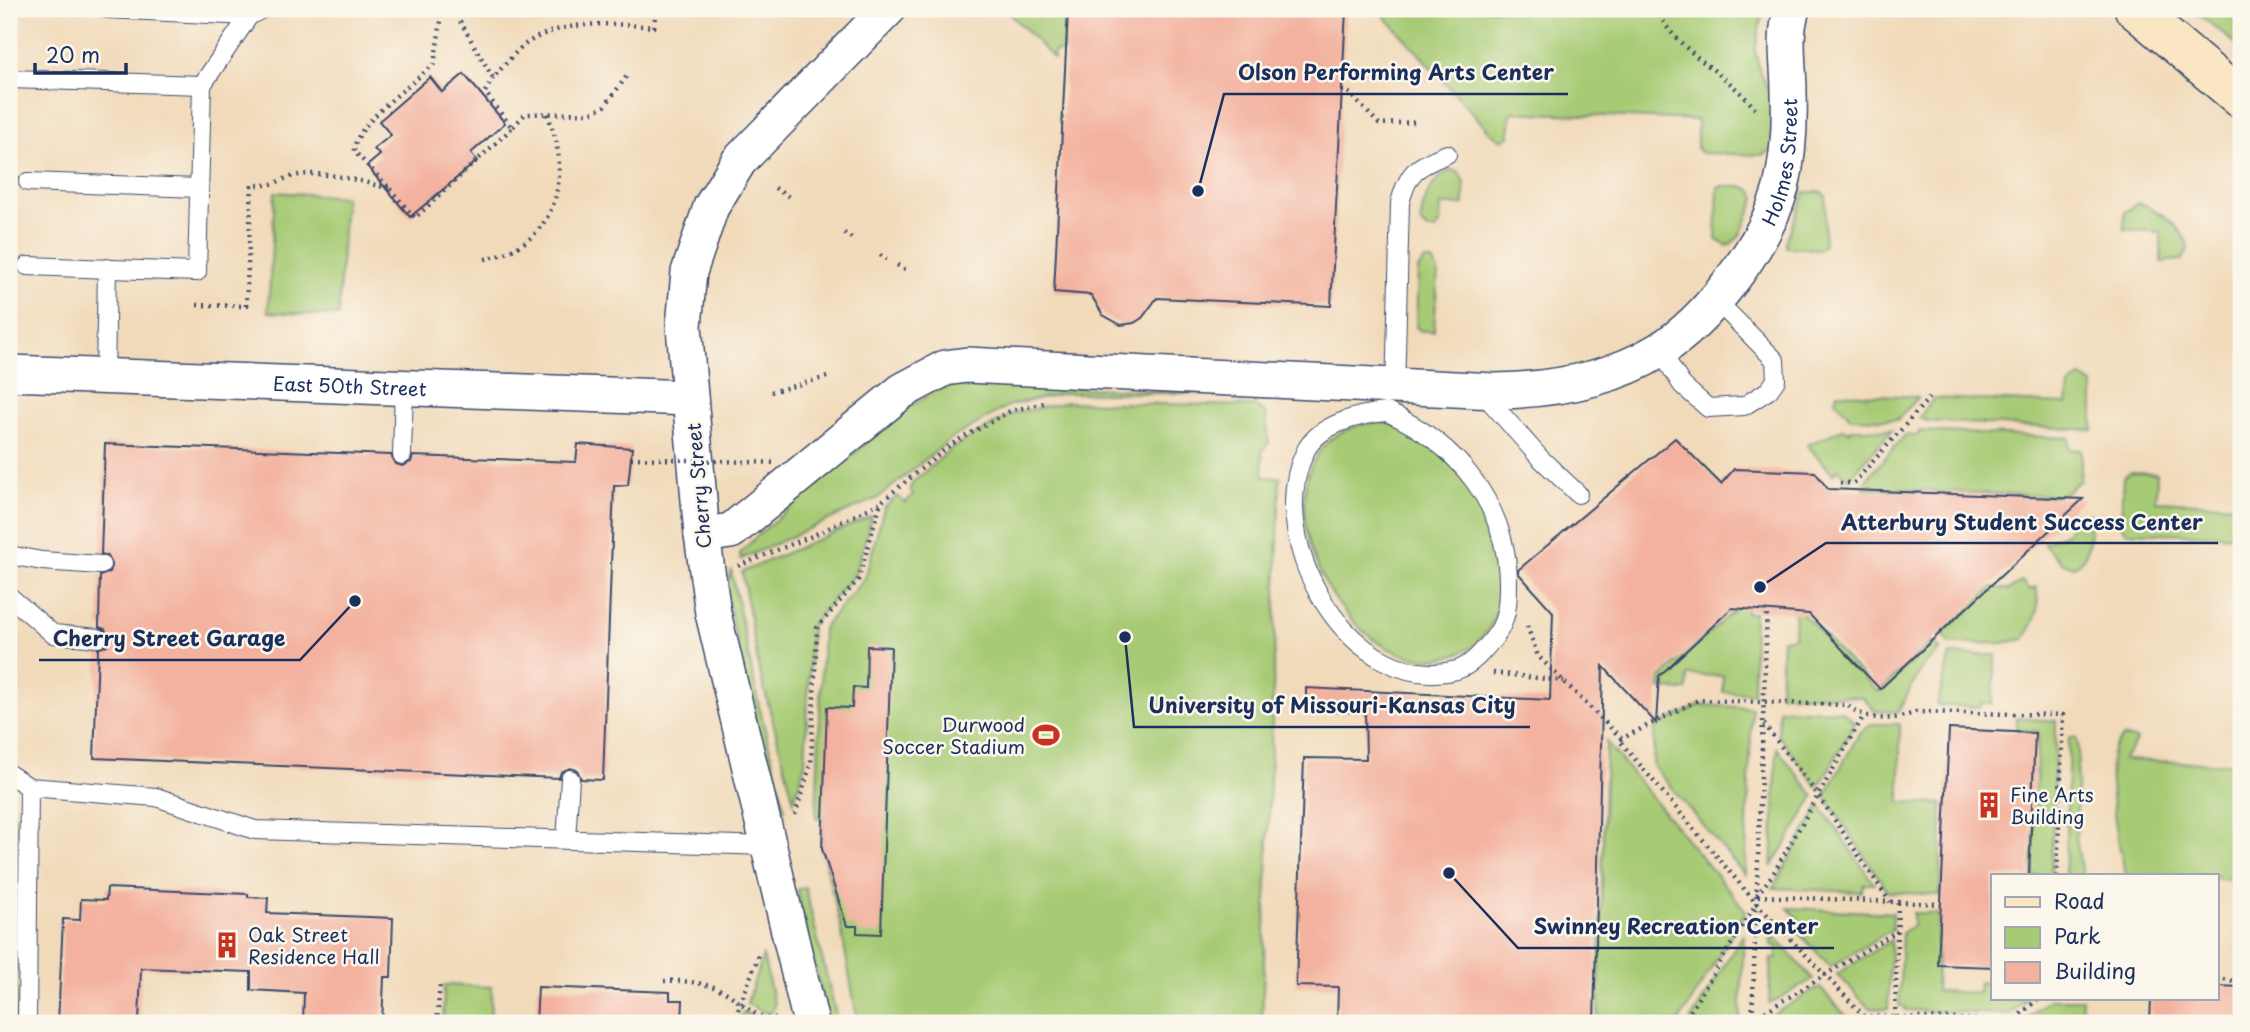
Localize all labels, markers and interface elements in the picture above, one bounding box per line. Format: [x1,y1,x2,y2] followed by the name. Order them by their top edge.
[35,32,126,76] scale bar
[46,38,100,70] text: 20 m
[1224,52,1568,94] callout: Olson Performing Arts Center
[1238,55,1554,87] text: Olson Performing Arts Center
[1754,98,1803,230] street label: Holmes Street
[273,369,427,402] street label: East 50th Street
[679,422,717,550] street label: Cherry Street
[1826,501,2218,543] callout: Atterbury Student Success Center
[1840,505,2203,537] text: Atterbury Student Success Center
[39,618,300,660] callout: Cherry Street Garage
[53,621,285,653] text: Cherry Street Garage
[1134,685,1530,727] callout: University of Missouri-Kansas City
[1148,688,1516,720] text: University of Missouri-Kansas City
[882,710,1025,760] place label: Durwood Soccer Stadium
[1031,720,1061,750] sports icon: Durwood Soccer Stadium
[2010,780,2094,830] place label: Fine Arts Building
[1974,790,2004,820] building icon: Fine Arts Building
[1991,874,2218,1000] legend
[2054,884,2105,916] text: Road
[1518,906,1834,948] callout: Swinney Recreation Center
[1534,909,1819,941] text: Swinney Recreation Center
[2054,919,2101,951] text: Park
[248,920,380,970] place label: Oak Street Residence Hall
[212,930,242,960] building icon: Oak Street Residence Hall
[2054,954,2136,986] text: Building

